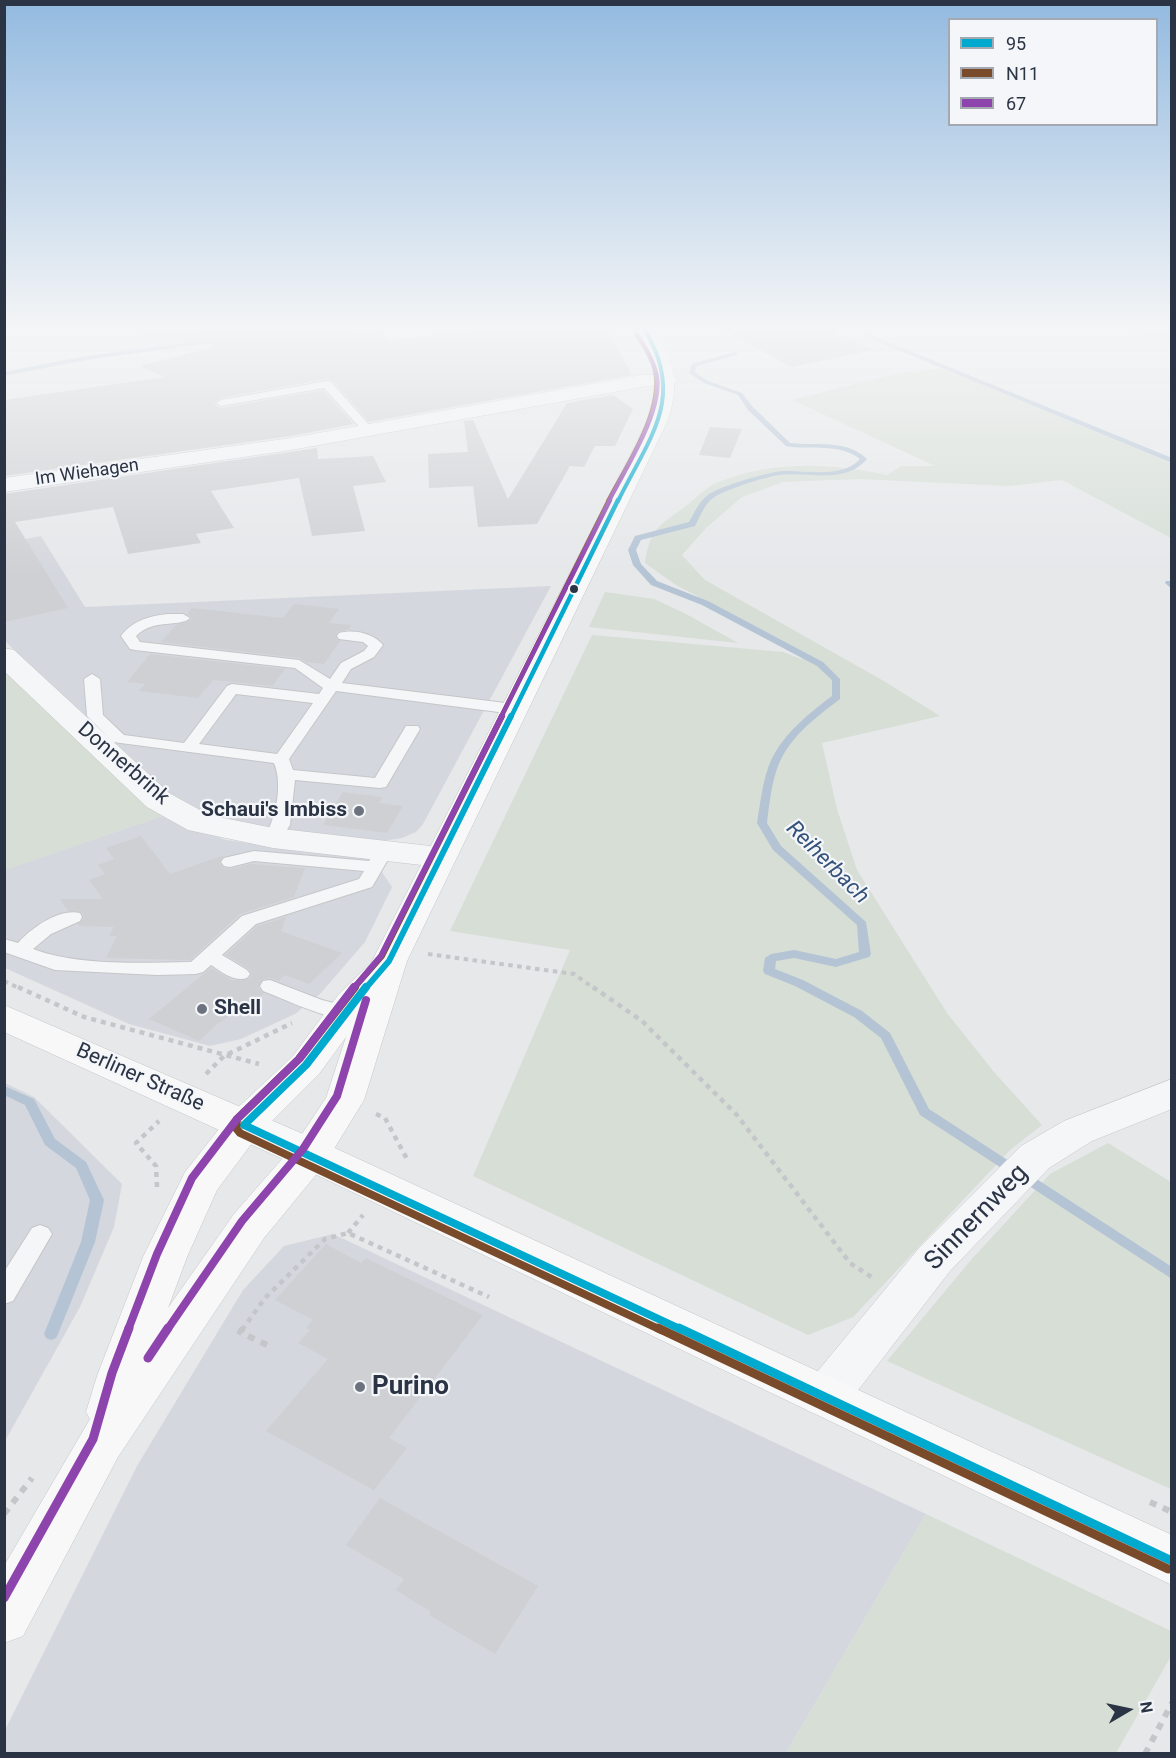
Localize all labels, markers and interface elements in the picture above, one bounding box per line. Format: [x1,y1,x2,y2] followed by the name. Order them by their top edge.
[948,18,1158,126] legend
[1006,33,1026,54] text: 95
[1006,63,1039,84] text: N11
[1006,93,1026,114] text: 67
[34,455,140,491] street label: Im Wiehagen
[568,583,580,595] unlabelled marker
[72,717,174,811] street label: Donnerbrink
[201,798,347,824] place label: Schaui's Imbiss
[352,804,366,818] marker: Schaui's Imbiss
[780,816,874,910] water label: Reiherbach
[214,996,261,1022] place label: Shell
[195,1002,209,1016] marker: Shell
[72,1038,208,1118] street label: Berliner Straße
[919,1158,1035,1278] street label: Sinnernweg
[372,1371,449,1403] place label: Purino
[353,1380,367,1394] marker: Purino
[1098,1680,1158,1740] north arrow
[1136,1700,1157,1714] text: N

